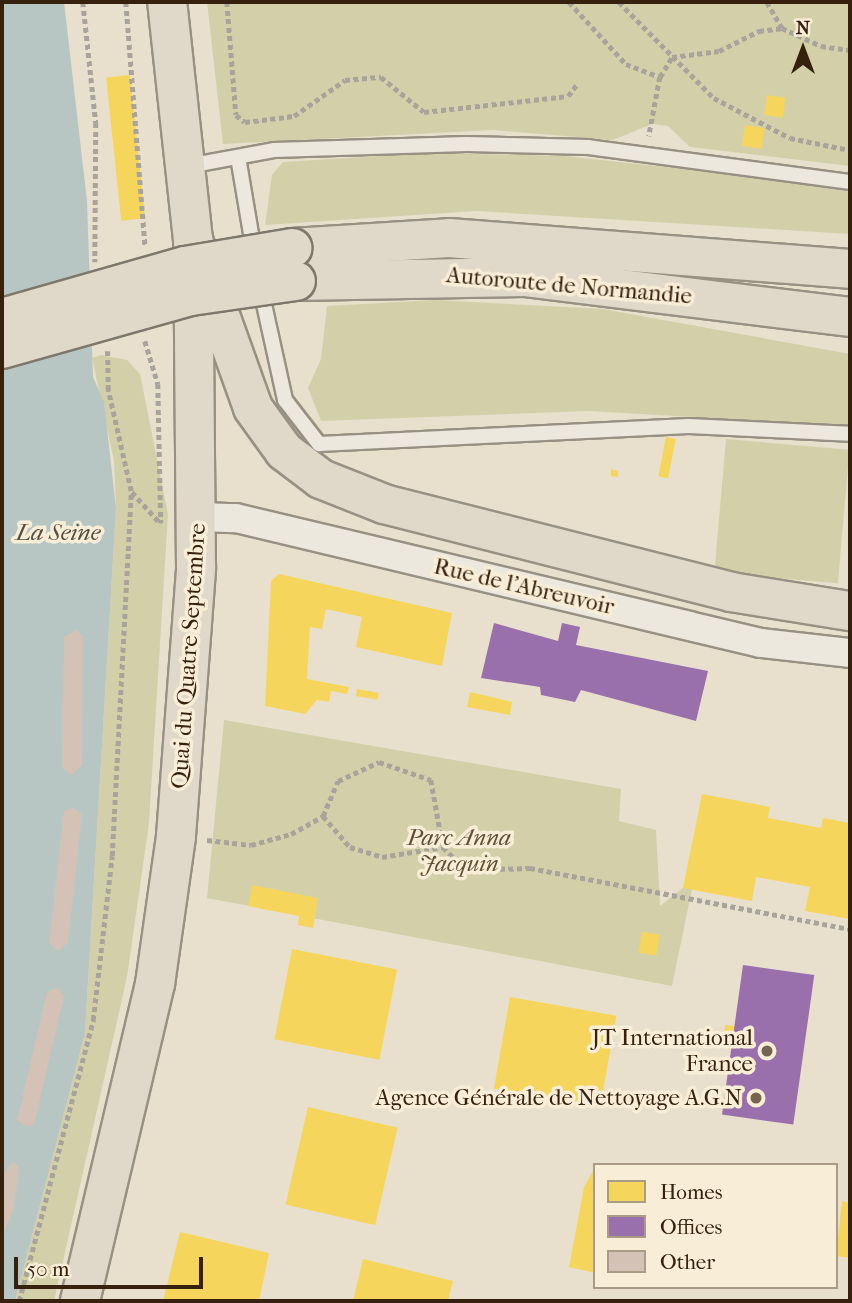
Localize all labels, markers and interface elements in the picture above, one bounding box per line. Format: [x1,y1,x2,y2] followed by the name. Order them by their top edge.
[768,14,838,84] north arrow
[796,17,810,39] text: N
[445,262,693,310] street label: Autoroute de Normandie
[16,519,100,547] water label: La Seine
[166,522,212,790] street label: Quai du Quatre Septembre
[431,553,617,621] street label: Rue de l'Abreuvoir
[407,824,511,878] park label: Parc Anna Jacquin
[592,1024,753,1078] place label: JT International France
[759,1043,775,1059] marker: JT International France
[376,1084,742,1112] place label: Agence Générale de Nettoyage A.G.N
[748,1090,764,1106] marker: Agence Générale de Nettoyage A.G.N
[593,1163,838,1289] legend
[660,1180,722,1204] text: Homes
[660,1215,722,1239] text: Offices
[18,1244,206,1288] scale bar
[660,1250,715,1274] text: Other
[27,1257,70,1281] text: 50 m

